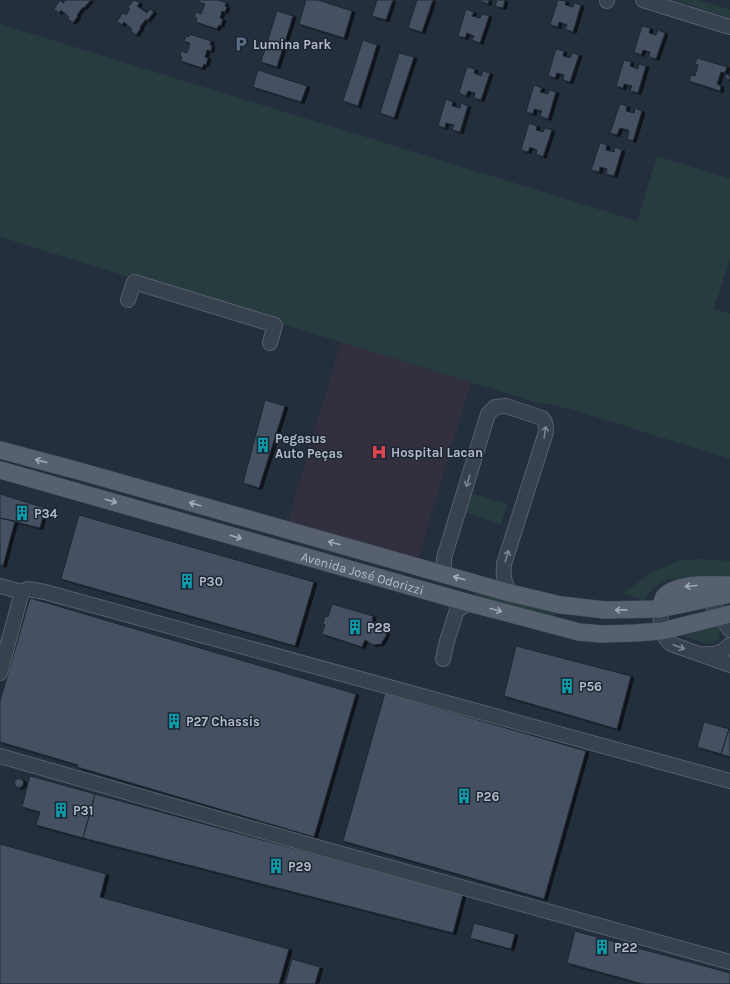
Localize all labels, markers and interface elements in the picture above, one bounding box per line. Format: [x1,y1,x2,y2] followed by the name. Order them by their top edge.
[232,35,250,53] parking icon: Lumina Park
[253,37,331,52] place label: Lumina Park
[541,425,549,438] one-way arrow
[275,431,343,461] place label: Pegasus Auto Peças
[254,436,272,454] building icon: Pegasus Auto Peças
[370,443,388,461] hospital icon: Hospital Lacan
[391,445,483,460] place label: Hospital Lacan
[35,457,48,464] one-way arrow
[464,474,471,487] one-way arrow
[104,498,117,505] one-way arrow
[189,500,202,507] one-way arrow
[13,504,31,522] building icon: P34
[34,506,58,521] place label: P34
[229,534,242,541] one-way arrow
[328,539,341,546] one-way arrow
[300,548,426,597] street label: Avenida José Odorizzi
[504,549,511,562] one-way arrow
[178,572,196,590] building icon: P30
[199,574,223,589] place label: P30
[453,574,466,581] one-way arrow
[685,583,698,590] one-way arrow
[615,606,628,614] one-way arrow
[489,607,502,614] one-way arrow
[346,618,364,636] building icon: P28
[367,620,391,635] place label: P28
[673,644,685,651] one-way arrow
[558,677,576,695] building icon: P56
[579,679,602,694] place label: P56
[165,712,183,730] building icon: P27 Chassis
[186,714,260,729] place label: P27 Chassis
[455,787,473,805] building icon: P26
[476,789,499,804] place label: P26
[52,801,70,819] building icon: P31
[73,803,93,818] place label: P31
[267,857,285,875] building icon: P29
[288,859,311,874] place label: P29
[593,938,611,956] building icon: P22
[614,940,637,955] place label: P22

